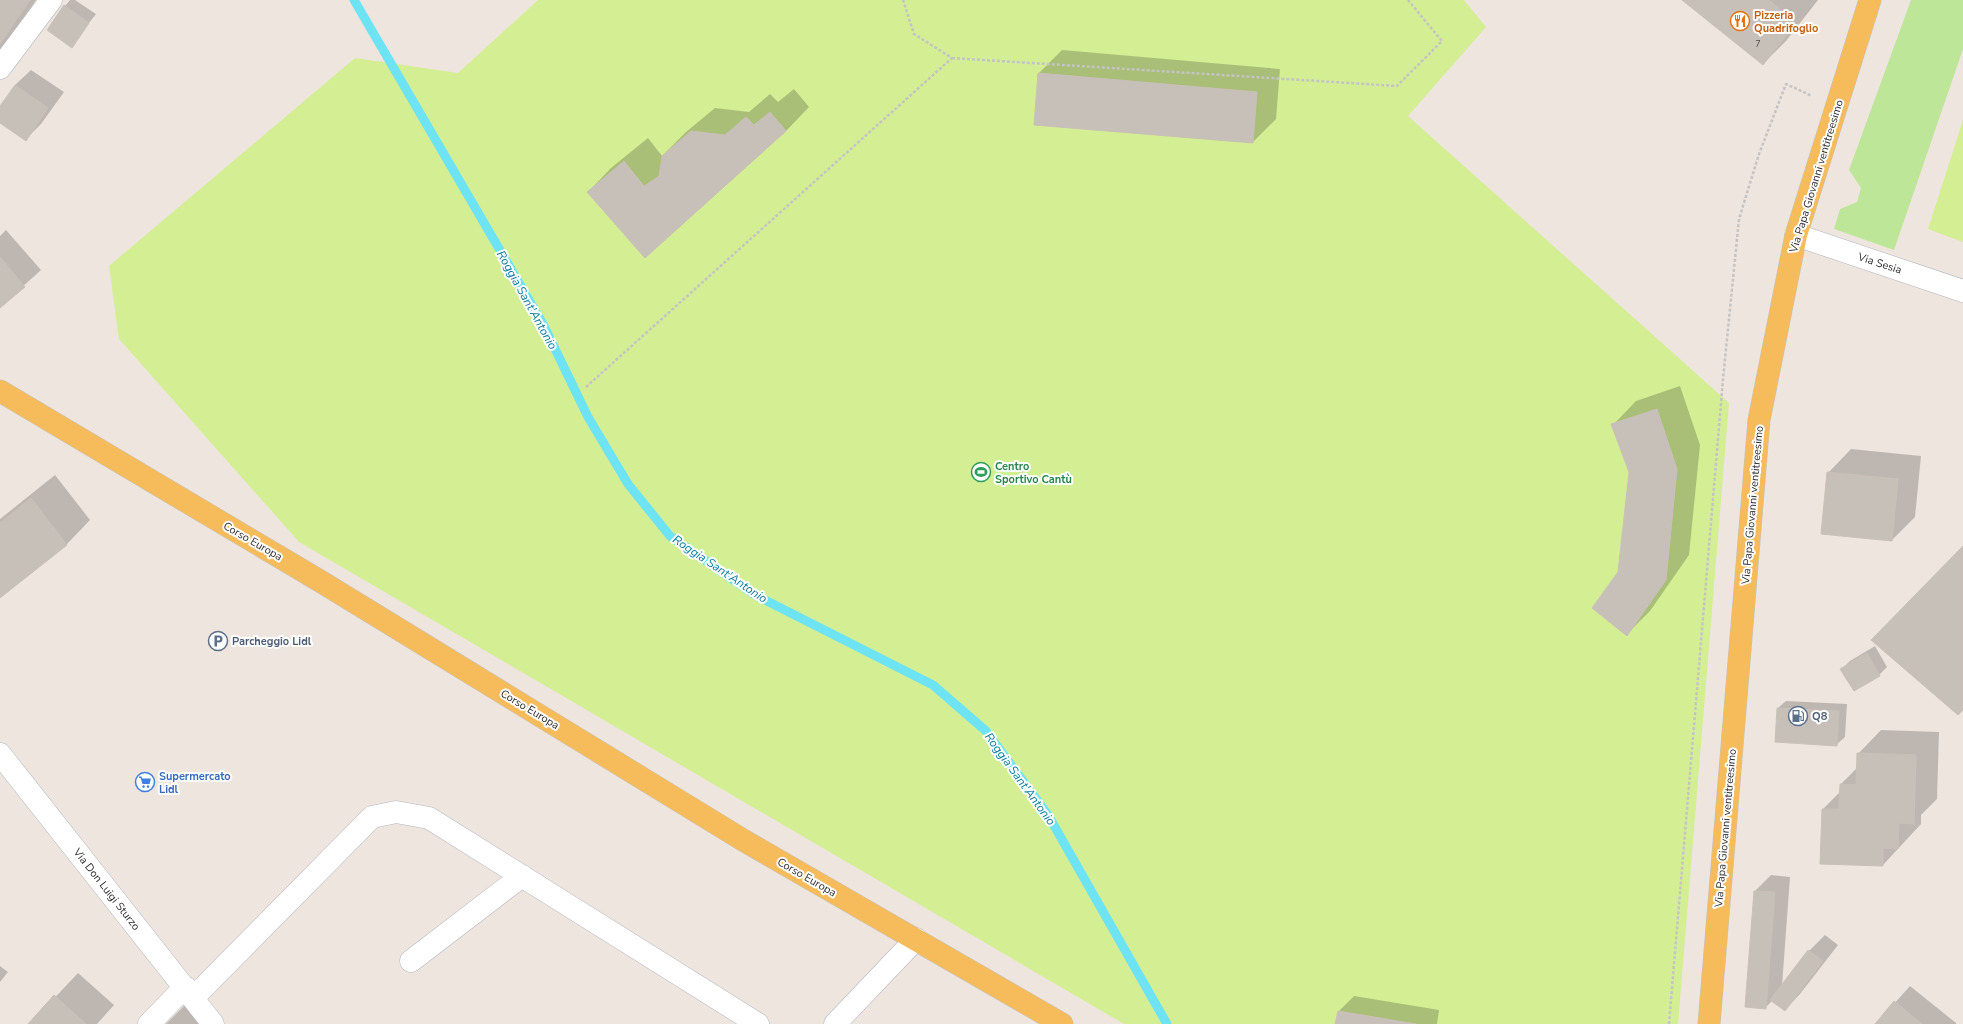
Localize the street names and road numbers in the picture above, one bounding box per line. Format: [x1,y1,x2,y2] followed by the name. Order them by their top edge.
[1786,98,1847,255] street label: Via Papa Giovanni ventitreesimo
[1855,249,1904,278] street label: Via Sesia
[1738,425,1767,586] street label: Via Papa Giovanni ventitreesimo
[220,518,285,565] street label: Corso Europa
[498,686,562,733] street label: Corso Europa
[1711,748,1740,909] street label: Via Papa Giovanni ventitreesimo
[69,844,143,933] street label: Via Don Luigi Sturzo
[774,854,839,901] street label: Corso Europa

